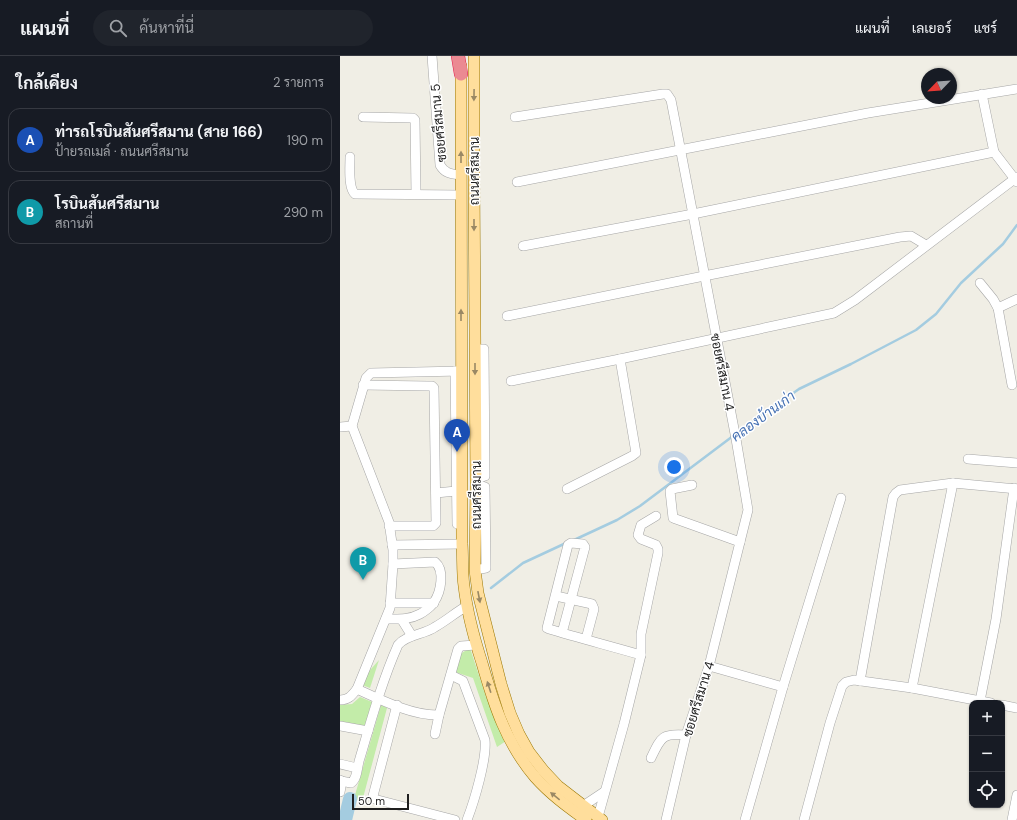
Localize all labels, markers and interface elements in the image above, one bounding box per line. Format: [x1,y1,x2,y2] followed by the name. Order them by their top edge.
[93,10,373,46] search box
[20,16,69,41] text: แผนที่
[107,17,129,39] icon: search
[139,18,194,38] text: ค้นหาที่นี่
[855,19,890,37] text: แผนที่
[912,19,952,37] text: เลเยอร์
[974,19,997,37] text: แชร์
[921,68,957,104] north arrow
[16,72,78,94] text: ใกล้เคียง
[273,74,324,91] text: 2 รายการ
[426,83,450,163] street label: ซอยศรีสมาน 5
[471,89,477,102] one-way arrow
[55,122,263,142] text: ท่ารถโรบินสันศรีสมาน (สาย 166)
[25,132,35,149] text: A
[287,132,323,149] text: 190 m
[465,137,483,205] street label: ถนนศรีสมาน
[55,143,188,160] text: ป้ายรถเมล์ · ถนนศรีสมาน
[458,150,464,163] one-way arrow
[55,194,160,214] text: โรบินสันศรีสมาน
[26,204,34,221] text: B
[284,204,323,221] text: 290 m
[55,215,93,232] text: สถานที่
[471,219,477,232] one-way arrow
[458,308,464,321] one-way arrow
[707,332,739,412] street label: ซอยศรีสมาน 4
[472,363,478,376] one-way arrow
[727,387,799,445] water label: คลองบ้านเก่า
[444,419,470,452] pin: A
[664,457,684,477] your location
[467,461,485,529] street label: ถนนศรีสมาน
[350,547,376,580] pin: B
[476,591,482,603] one-way arrow
[678,659,718,739] street label: ซอยศรีสมาน 4
[486,681,492,693] one-way arrow
[969,700,1005,808] map controls
[969,700,1005,736] button: +
[969,736,1005,772] button: −
[969,772,1005,808] button: locate
[352,792,409,811] scale bar
[549,792,560,801] one-way arrow
[358,794,385,808] text: 50 m

